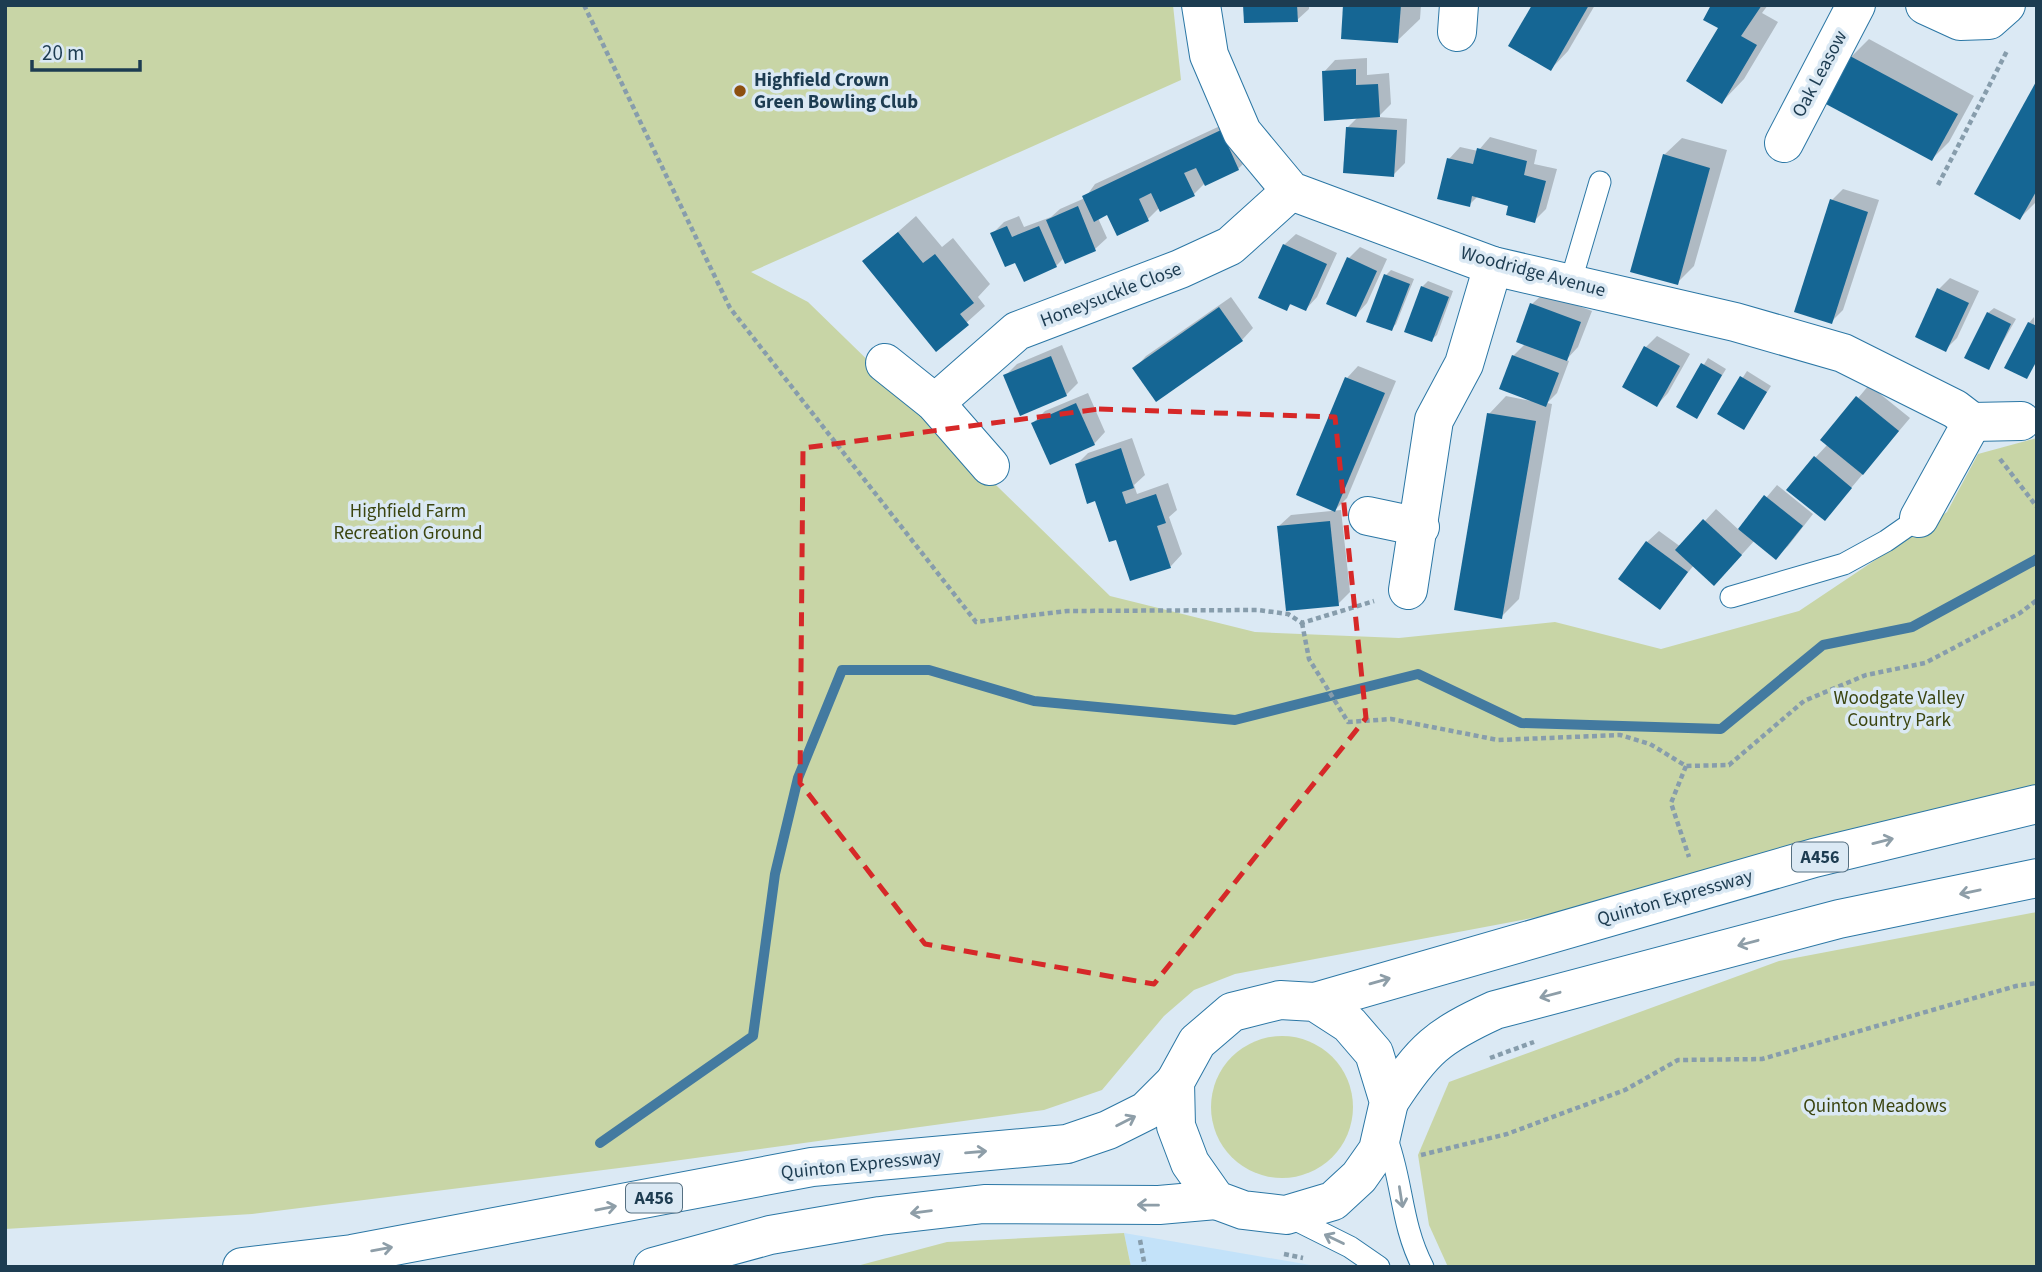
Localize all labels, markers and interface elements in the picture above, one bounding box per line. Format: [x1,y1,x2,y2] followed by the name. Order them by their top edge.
[1786,25,1854,122] street label: Oak Leasow
[32,28,140,72] scale bar
[42,38,84,68] text: 20 m
[754,67,918,116] place label: Highfield Crown Green Bowling Club
[732,83,748,99] marker: Highfield Crown Green Bowling Club
[1458,240,1608,304] street label: Woodridge Avenue
[1036,256,1186,334] street label: Honeysuckle Close
[334,498,482,547] park label: Highfield Farm Recreation Ground
[1833,685,1965,734] park label: Woodgate Valley Country Park
[1871,834,1894,847] one-way arrow
[1792,842,1848,872] road number: A456
[1594,863,1756,933] street label: Quinton Expressway
[1959,886,1982,900] one-way arrow
[1737,937,1760,950] one-way arrow
[1368,974,1391,987] one-way arrow
[1539,989,1562,1002] one-way arrow
[1803,1093,1947,1120] park label: Quinton Meadows
[1115,1114,1136,1127] one-way arrow
[780,1143,942,1187] street label: Quinton Expressway
[964,1145,987,1158] one-way arrow
[626,1184,682,1212] road number: A456
[1395,1185,1408,1208] one-way arrow
[1137,1198,1160,1212] one-way arrow
[594,1200,617,1214] one-way arrow
[910,1205,933,1218] one-way arrow
[1324,1231,1345,1245] one-way arrow
[370,1242,393,1255] one-way arrow

